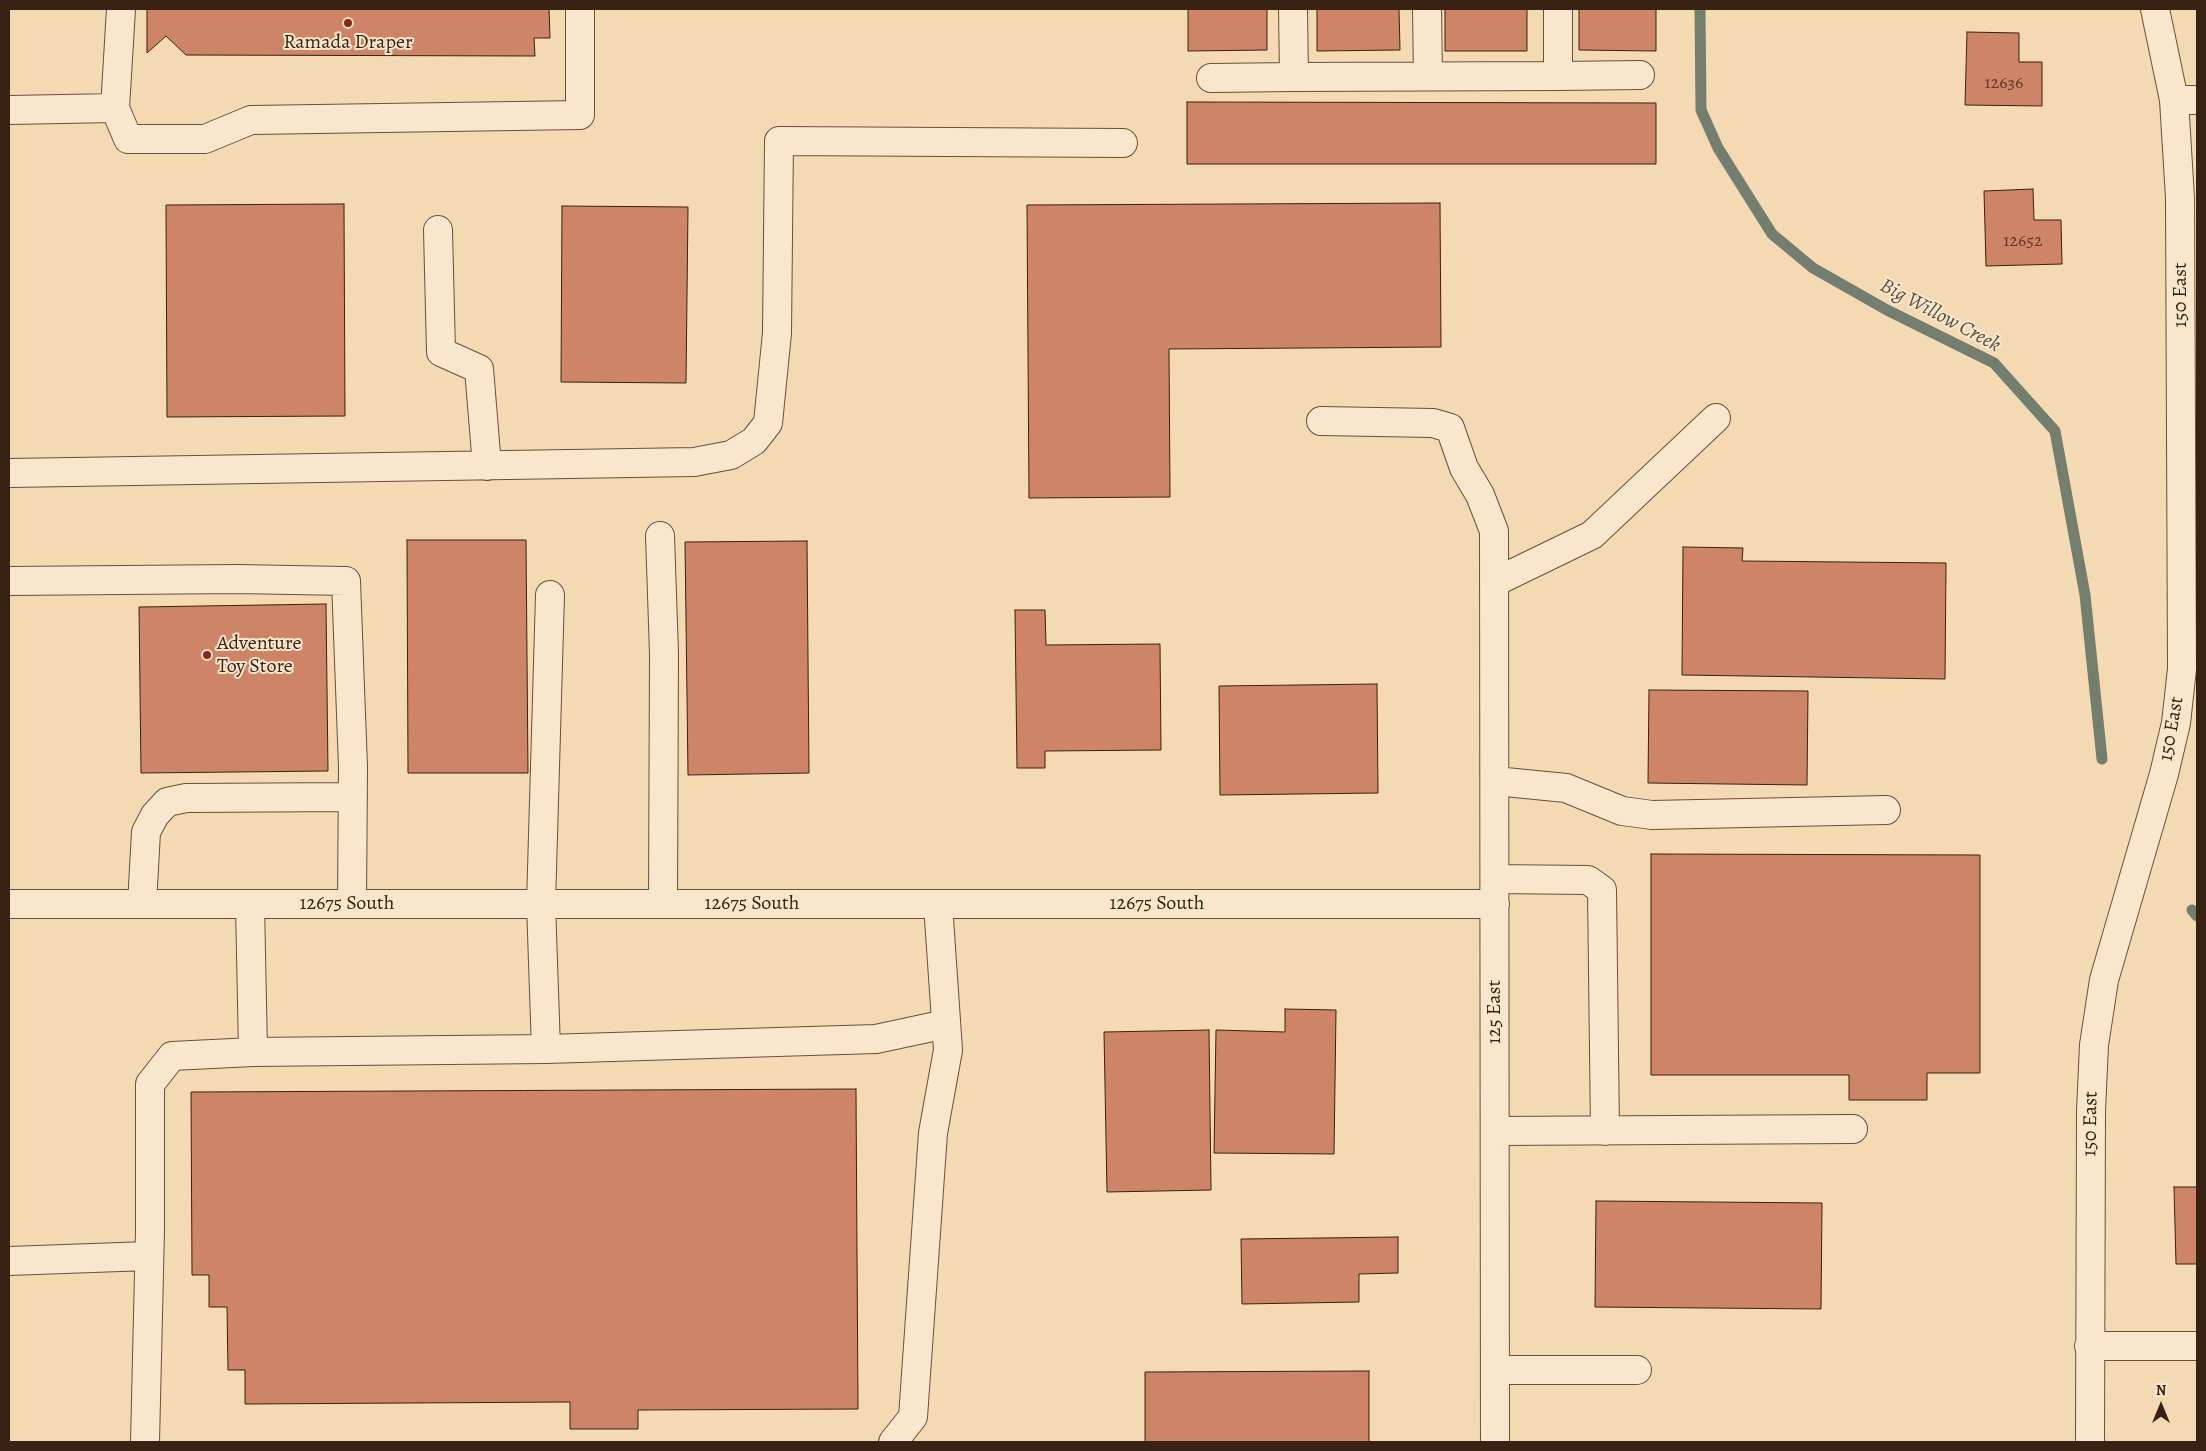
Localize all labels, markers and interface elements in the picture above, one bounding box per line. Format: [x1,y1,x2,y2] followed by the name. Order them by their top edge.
[342,17,354,29] marker: Ramada Draper
[283,31,413,55] place label: Ramada Draper
[1985,73,2023,95] house number: 12636
[2003,231,2043,253] house number: 12652
[2169,262,2193,328] street label: 150 East
[1875,274,2005,358] water label: Big Willow Creek
[217,632,301,679] place label: Adventure Toy Store
[201,649,213,661] marker: Adventure Toy Store
[2155,695,2189,763] street label: 150 East
[300,892,394,916] street label: 12675 South
[705,892,799,916] street label: 12675 South
[1110,892,1204,916] street label: 12675 South
[1483,980,1507,1044] street label: 125 East
[2078,1091,2104,1157] street label: 150 East
[2136,1381,2186,1431] north arrow
[2156,1381,2166,1400] text: N

